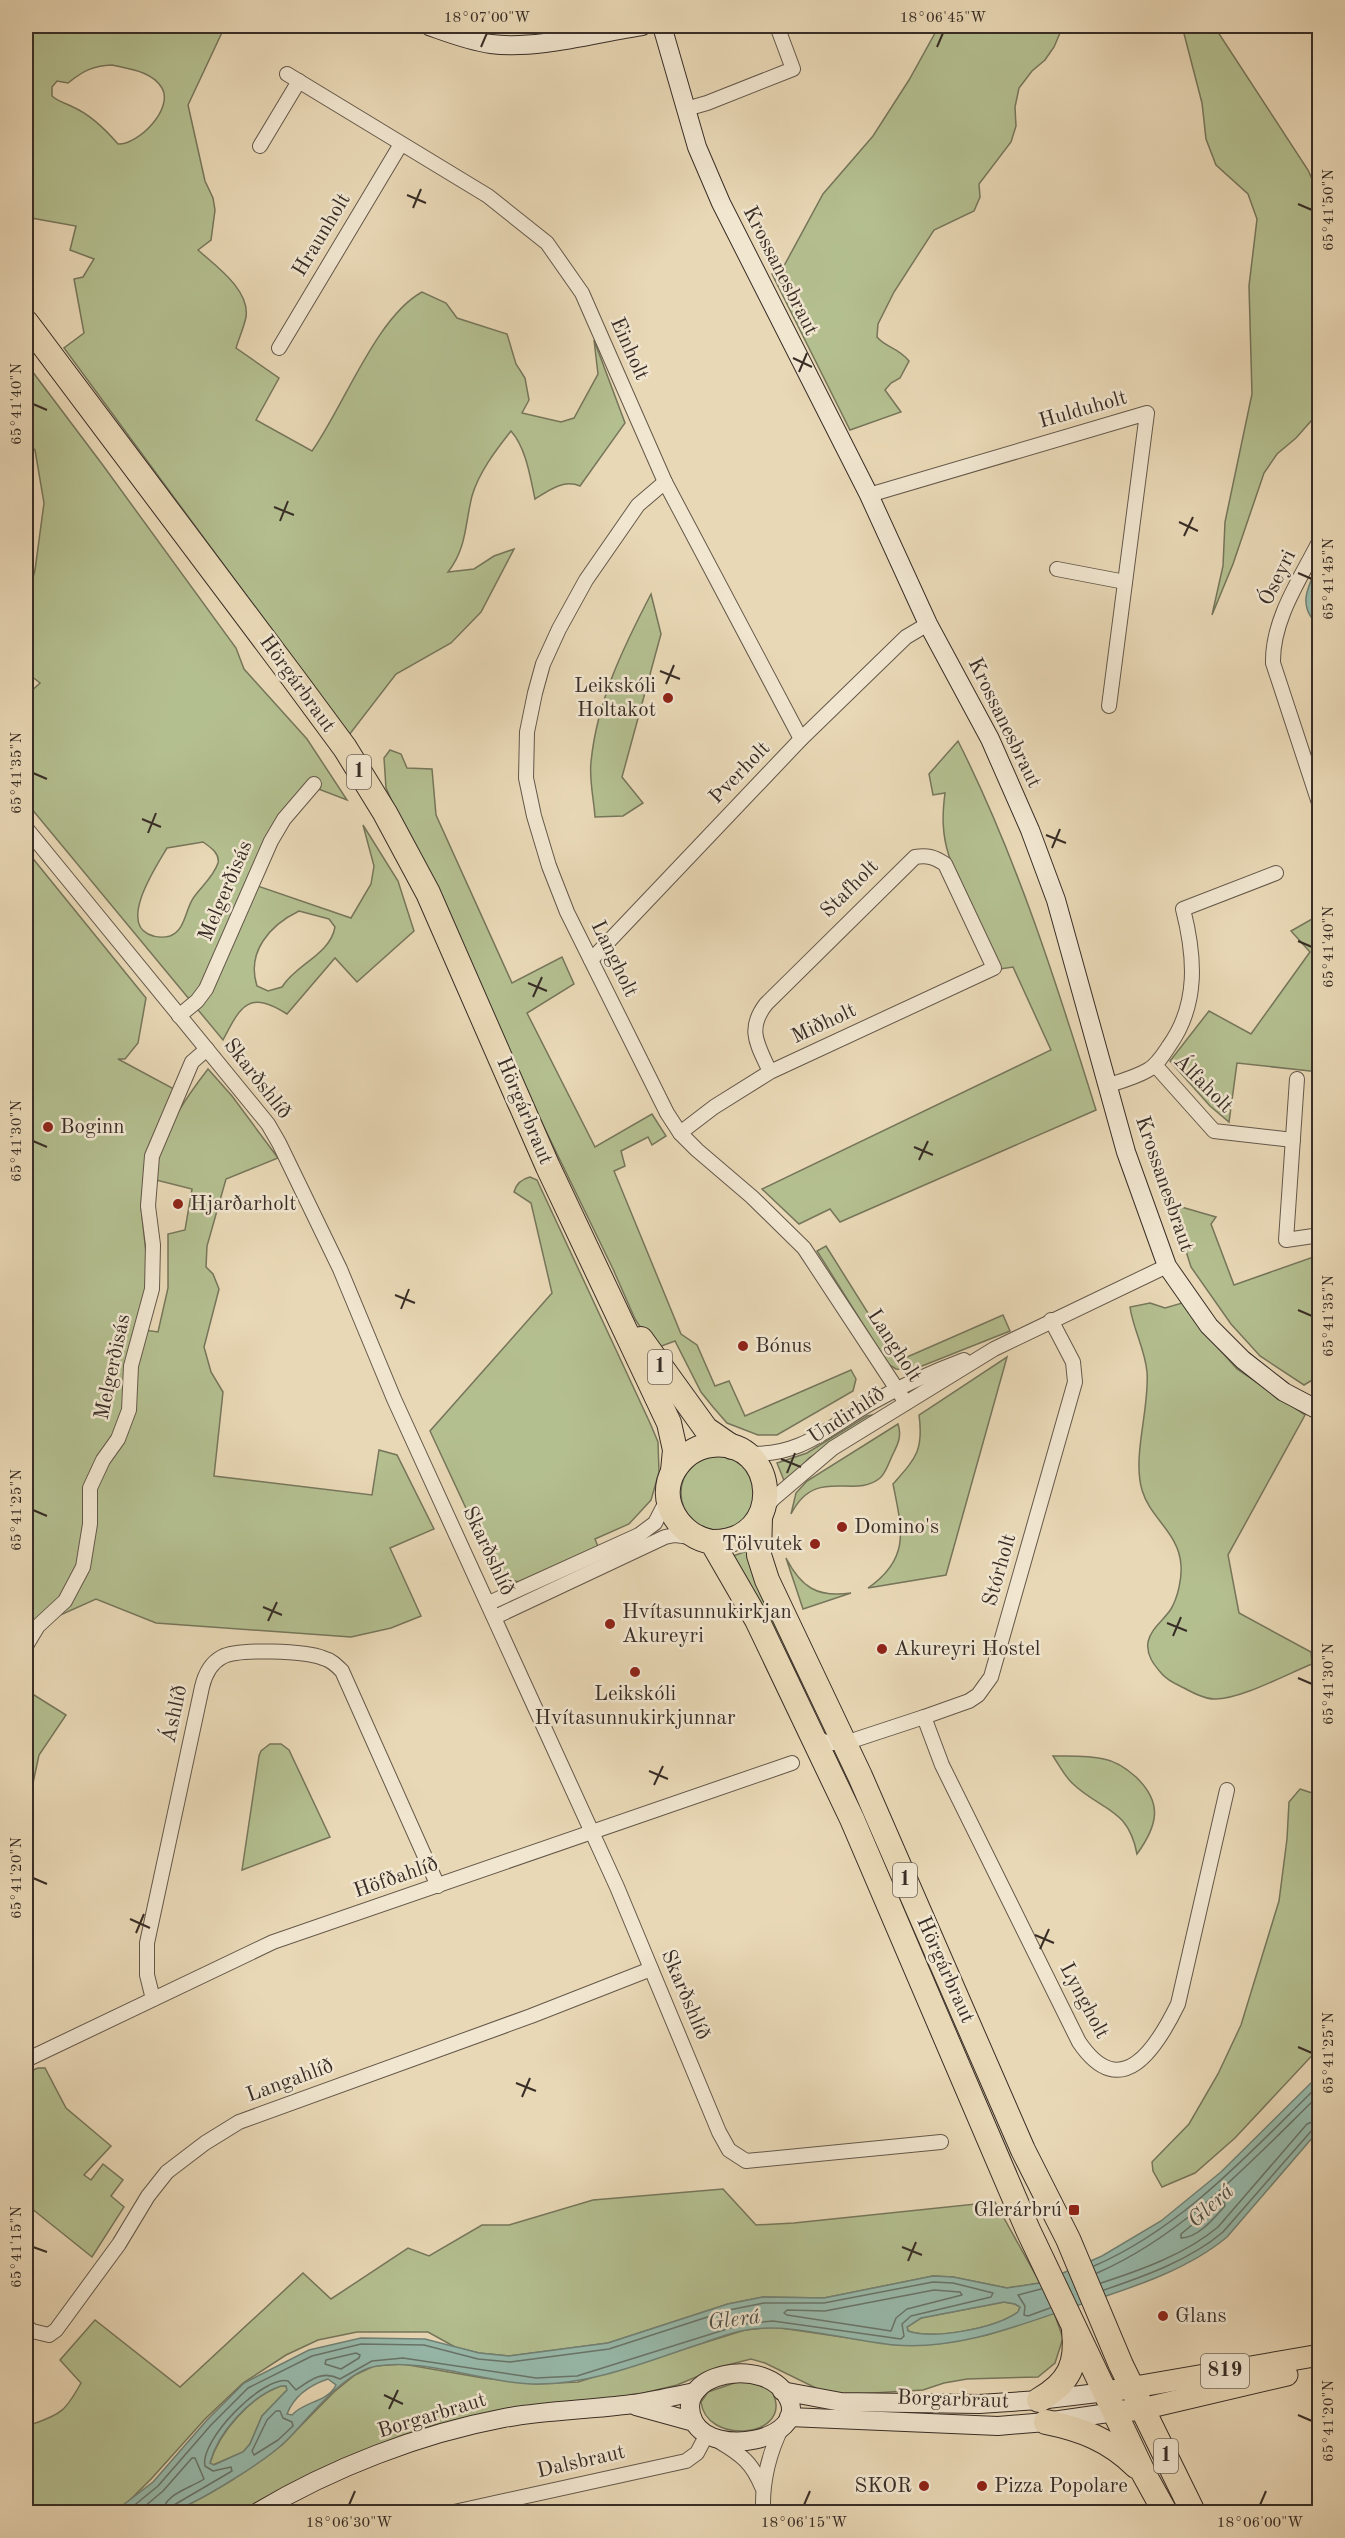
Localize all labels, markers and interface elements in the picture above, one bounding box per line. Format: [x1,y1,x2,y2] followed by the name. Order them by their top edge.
[444,11,530,26] text: 18°07'00"W
[900,11,986,26] text: 18°06'45"W
[1322,169,1337,251] text: 65°41'50"N
[289,190,355,280] street label: Hraunholt
[738,203,822,339] street label: Krossanesbraut
[606,314,652,384] street label: Einholt
[10,363,25,445] text: 65°41'40"N
[1037,387,1129,433] street label: Hulduholt
[1322,538,1337,620] text: 65°41'45"N
[1251,545,1300,609] street label: Óseyri
[255,632,339,736] street label: Hörgárbraut
[963,655,1045,791] street label: Krossanesbraut
[574,676,656,721] place label: Leikskóli Holtakot
[661,691,675,705] marker: Leikskóli Holtakot
[10,732,25,814] text: 65°41'35"N
[706,738,774,808] street label: Þverholt
[347,755,371,789] road number: 1
[195,838,257,944] street label: Melgerðisás
[817,856,883,922] street label: Stafholt
[1322,906,1337,988] text: 65°41'40"N
[587,918,641,1000] street label: Langholt
[788,1000,860,1048] street label: Miðholt
[219,1035,295,1123] street label: Skarðshlíð
[1169,1048,1239,1118] street label: Álfaholt
[492,1054,556,1168] street label: Hörgárbraut
[10,1100,25,1182] text: 65°41'30"N
[1131,1113,1197,1255] street label: Krossanesbraut
[60,1117,125,1138] place label: Boginn
[41,1120,55,1134] marker: Boginn
[190,1194,297,1215] place label: Hjarðarholt
[171,1197,185,1211] marker: Hjarðarholt
[1322,1275,1337,1357] text: 65°41'35"N
[863,1306,925,1386] street label: Langholt
[92,1312,134,1422] street label: Melgerðisás
[755,1336,812,1357] place label: Bónus
[736,1339,750,1353] marker: Bónus
[648,1350,672,1384] road number: 1
[805,1384,889,1448] street label: Undirhlíð
[10,1469,25,1551] text: 65°41'25"N
[458,1503,518,1599] street label: Skarðshlíð
[854,1517,939,1538] place label: Domino's
[835,1520,849,1534] marker: Domino's
[980,1531,1020,1609] street label: Stórholt
[722,1534,803,1555] place label: Tölvutek
[808,1537,822,1551] marker: Tölvutek
[622,1602,792,1647] place label: Hvítasunnukirkjan Akureyri
[603,1617,617,1631] marker: Hvítasunnukirkjan Akureyri
[894,1639,1041,1660] place label: Akureyri Hostel
[875,1642,889,1656] marker: Akureyri Hostel
[1322,1643,1337,1725] text: 65°41'30"N
[628,1665,642,1679] marker: Leikskóli Hvítasunnukirkjunnar
[155,1682,191,1745] street label: Áshlíð
[534,1684,736,1729] place label: Leikskóli Hvítasunnukirkjunnar
[10,1837,25,1919] text: 65°41'20"N
[351,1854,441,1902] street label: Höfðahlíð
[893,1863,917,1897] road number: 1
[912,1914,978,2026] street label: Hörgárbraut
[657,1947,713,2043] street label: Skarðshlíð
[1055,1960,1113,2042] street label: Lyngholt
[1322,2012,1337,2094] text: 65°41'25"N
[244,2056,336,2106] street label: Langahlíð
[1184,2180,1238,2232] water label: Glerá
[973,2200,1062,2221] place label: Glerárbrú
[1067,2203,1081,2217] marker: Glerárbrú
[10,2206,25,2288] text: 65°41'15"N
[706,2306,762,2334] water label: Glerá
[1175,2306,1227,2327] place label: Glans
[1156,2309,1170,2323] marker: Glans
[1201,2354,1249,2388] road number: 819
[1322,2380,1337,2462] text: 65°41'20"N
[897,2388,1009,2412] street label: Borgarbraut
[375,2390,489,2442] street label: Borgarbraut
[1154,2439,1178,2473] road number: 1
[535,2442,627,2482] street label: Dalsbraut
[854,2476,912,2497] place label: SKOR
[994,2476,1128,2497] place label: Pizza Popolare
[917,2479,931,2493] marker: SKOR
[975,2479,989,2493] marker: Pizza Popolare
[306,2516,392,2531] text: 18°06'30"W
[761,2516,847,2531] text: 18°06'15"W
[1217,2516,1303,2531] text: 18°06'00"W

